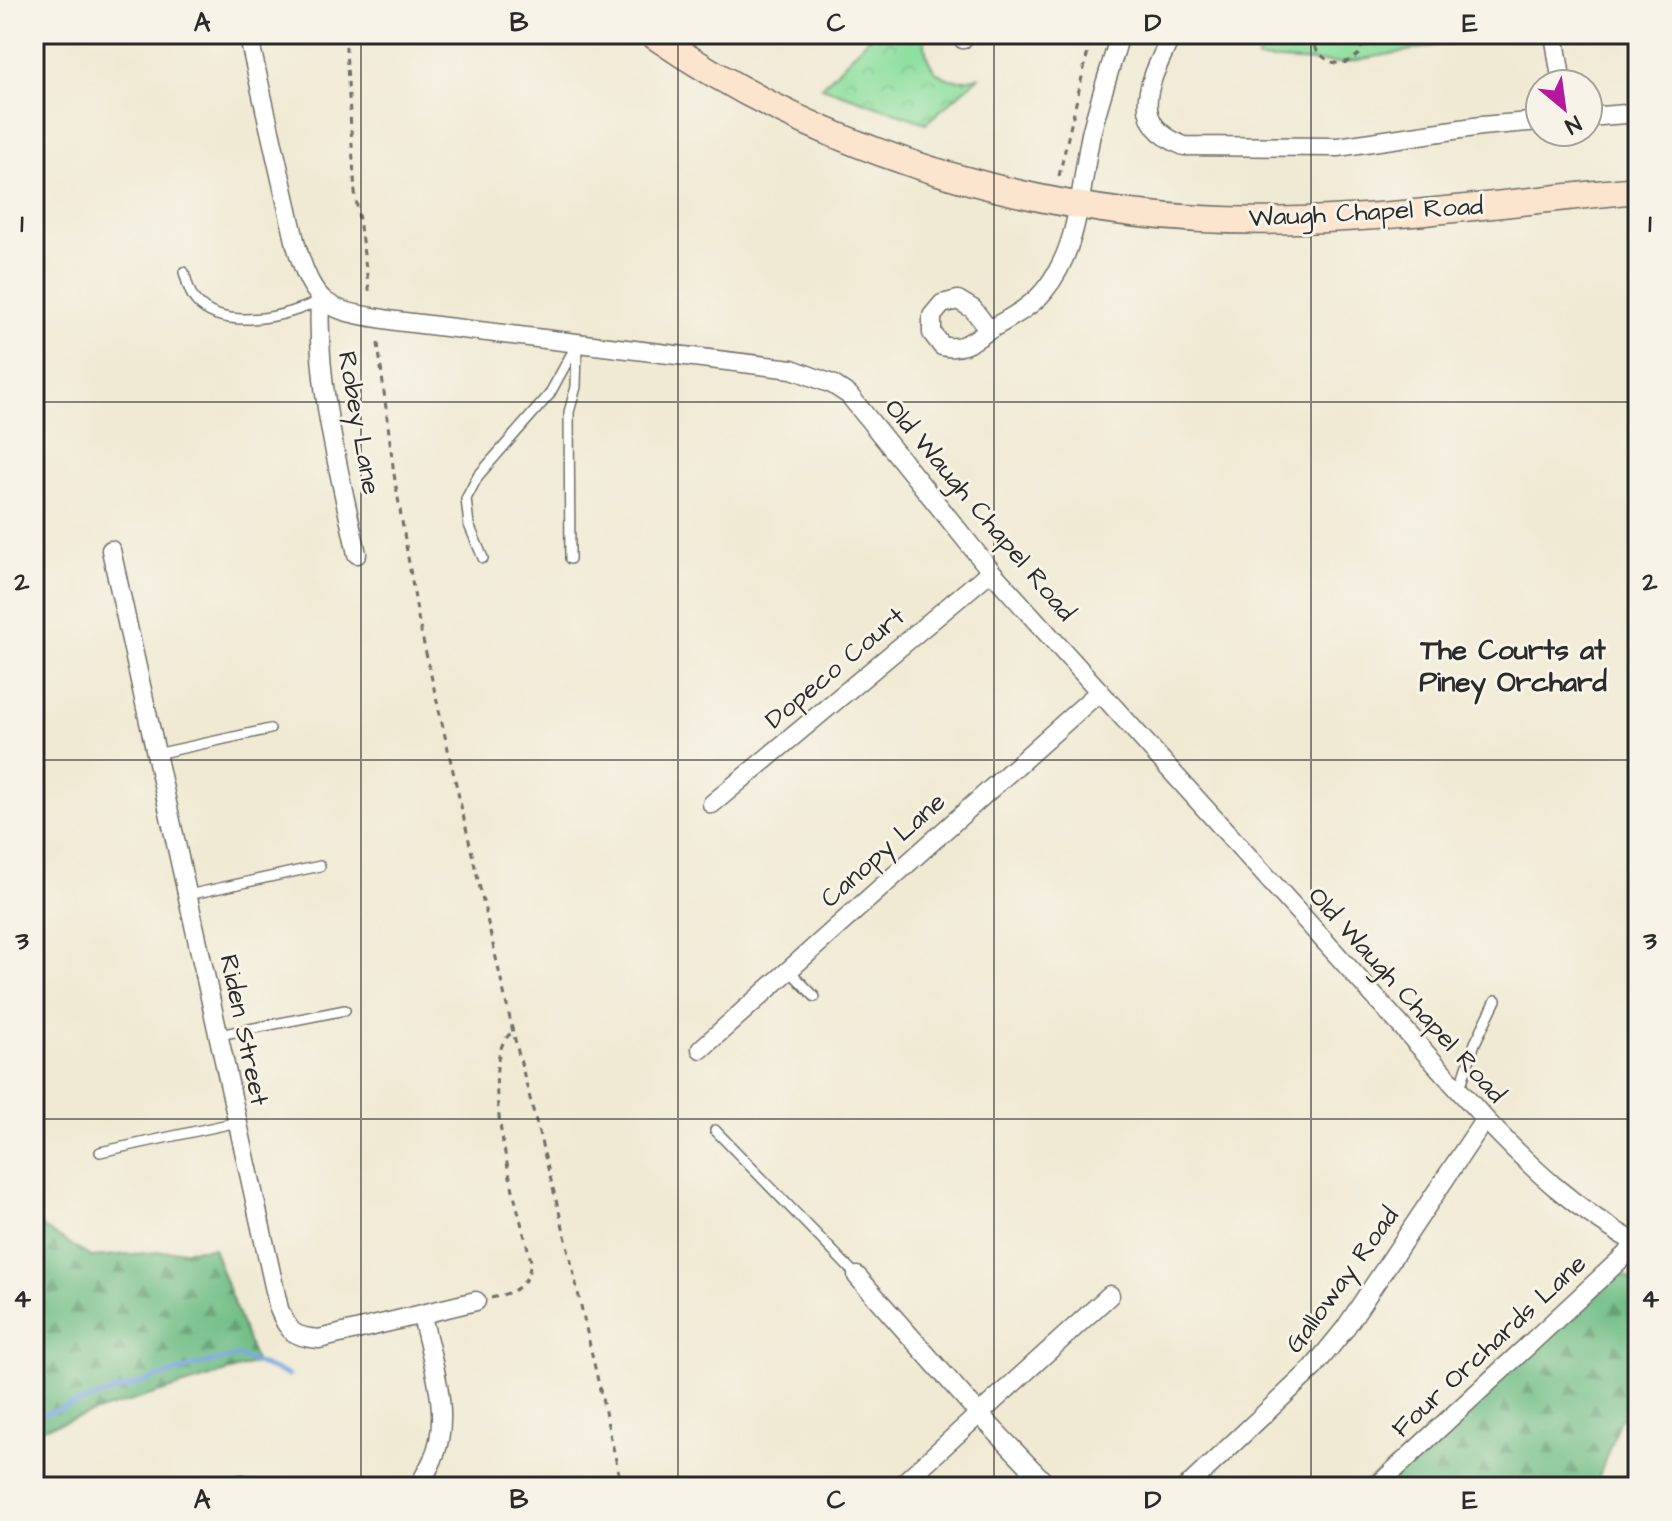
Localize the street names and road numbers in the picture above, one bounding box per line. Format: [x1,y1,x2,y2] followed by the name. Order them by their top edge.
[1248,188,1484,238] street label: Waugh Chapel Road
[327,349,389,498] street label: Robey Lane
[875,391,1084,630] street label: Old Waugh Chapel Road
[757,598,913,737] street label: Dopeco Court
[813,784,955,917] street label: Canopy Lane
[1298,879,1514,1112] street label: Old Waugh Chapel Road
[210,951,278,1109] street label: Riden Street
[1277,1200,1409,1362] street label: Galloway Road
[1384,1246,1594,1446] street label: Four Orchards Lane

